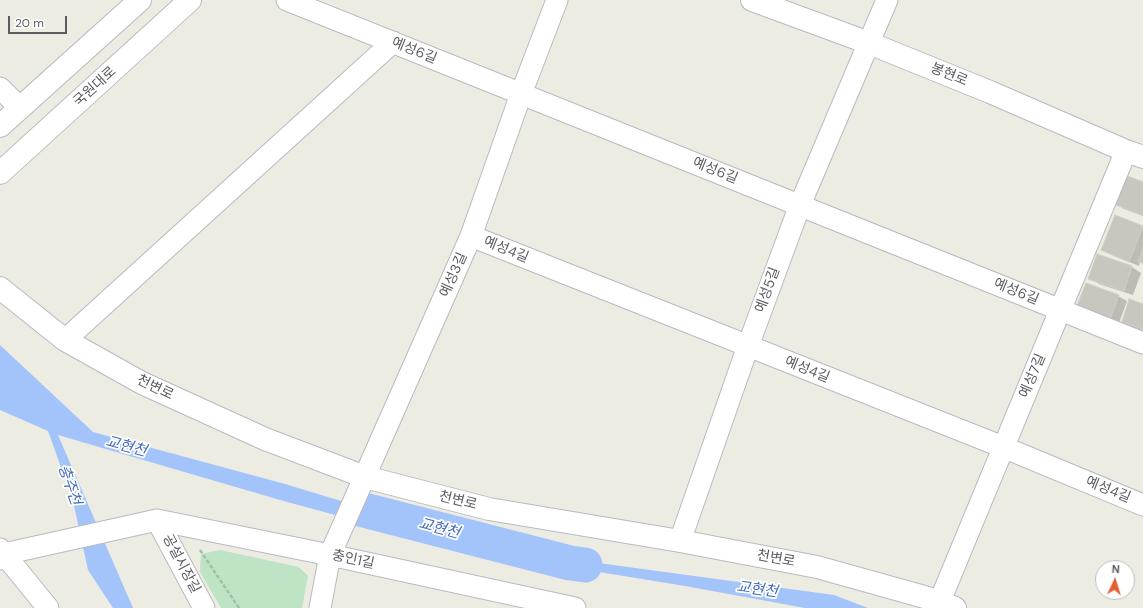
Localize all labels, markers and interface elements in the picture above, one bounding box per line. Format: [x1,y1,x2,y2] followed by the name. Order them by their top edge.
[10,8,69,34] scale bar
[15,15,44,31] text: 20 m
[389,34,439,68] street label: 예성6길
[928,60,970,90] street label: 봉현로
[70,64,120,110] street label: 국원대로
[690,154,740,188] street label: 예성6길
[481,233,531,267] street label: 예성4길
[437,250,471,300] street label: 예성3길
[752,265,784,315] street label: 예성5길
[991,275,1041,309] street label: 예성6길
[1016,351,1050,401] street label: 예성7길
[782,353,832,387] street label: 예성4길
[134,372,176,404] street label: 천변로
[104,433,148,461] water label: 교현천
[54,462,84,508] water label: 충주천
[1083,473,1133,507] street label: 예성4길
[437,488,479,514] street label: 천변로
[417,515,461,543] water label: 교현천
[158,532,204,596] street label: 공설시장길
[330,547,376,573] street label: 충인1길
[755,547,797,571] street label: 천변로
[1095,560,1135,600] north arrow
[1111,562,1120,576] text: N
[735,578,779,602] water label: 교현천

